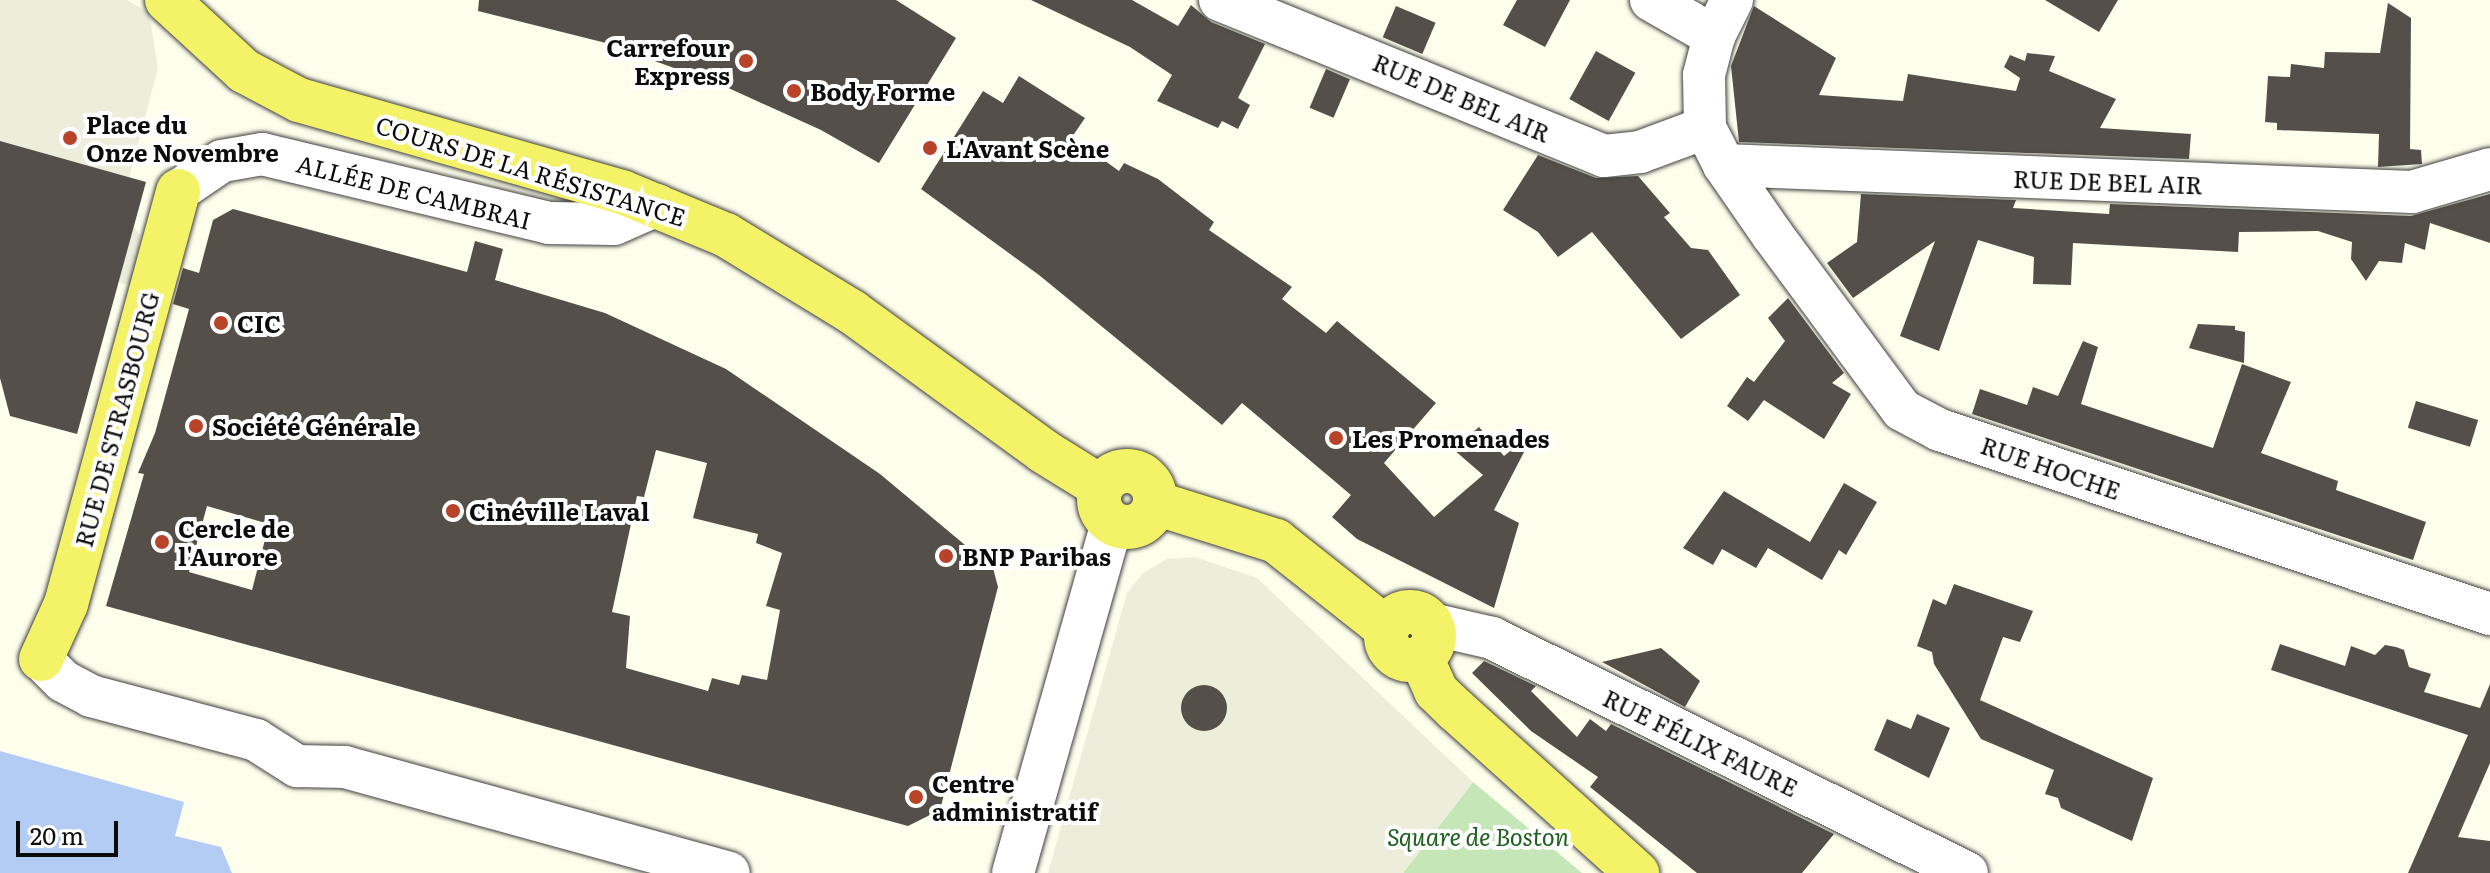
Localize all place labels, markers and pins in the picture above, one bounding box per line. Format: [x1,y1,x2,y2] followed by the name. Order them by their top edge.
[606,33,730,89] place label: Carrefour Express
[737,52,755,70] marker: Carrefour Express
[810,77,955,105] place label: Body Forme
[785,82,803,100] marker: Body Forme
[86,110,279,166] place label: Place du Onze Novembre
[61,129,79,147] marker: Place du Onze Novembre
[946,134,1109,162] place label: L'Avant Scène
[921,139,939,157] marker: L'Avant Scène
[237,309,281,337] place label: CIC
[212,314,230,332] marker: CIC
[212,412,416,440] place label: Société Générale
[187,417,205,435] marker: Société Générale
[1352,424,1550,452] place label: Les Promenades
[1327,429,1345,447] marker: Les Promenades
[469,497,649,525] place label: Cinéville Laval
[444,502,462,520] marker: Cinéville Laval
[178,514,290,570] place label: Cercle de l'Aurore
[153,533,171,551] marker: Cercle de l'Aurore
[962,542,1111,570] place label: BNP Paribas
[937,547,955,565] marker: BNP Paribas
[932,769,1097,825] place label: Centre administratif
[907,788,925,806] marker: Centre administratif

